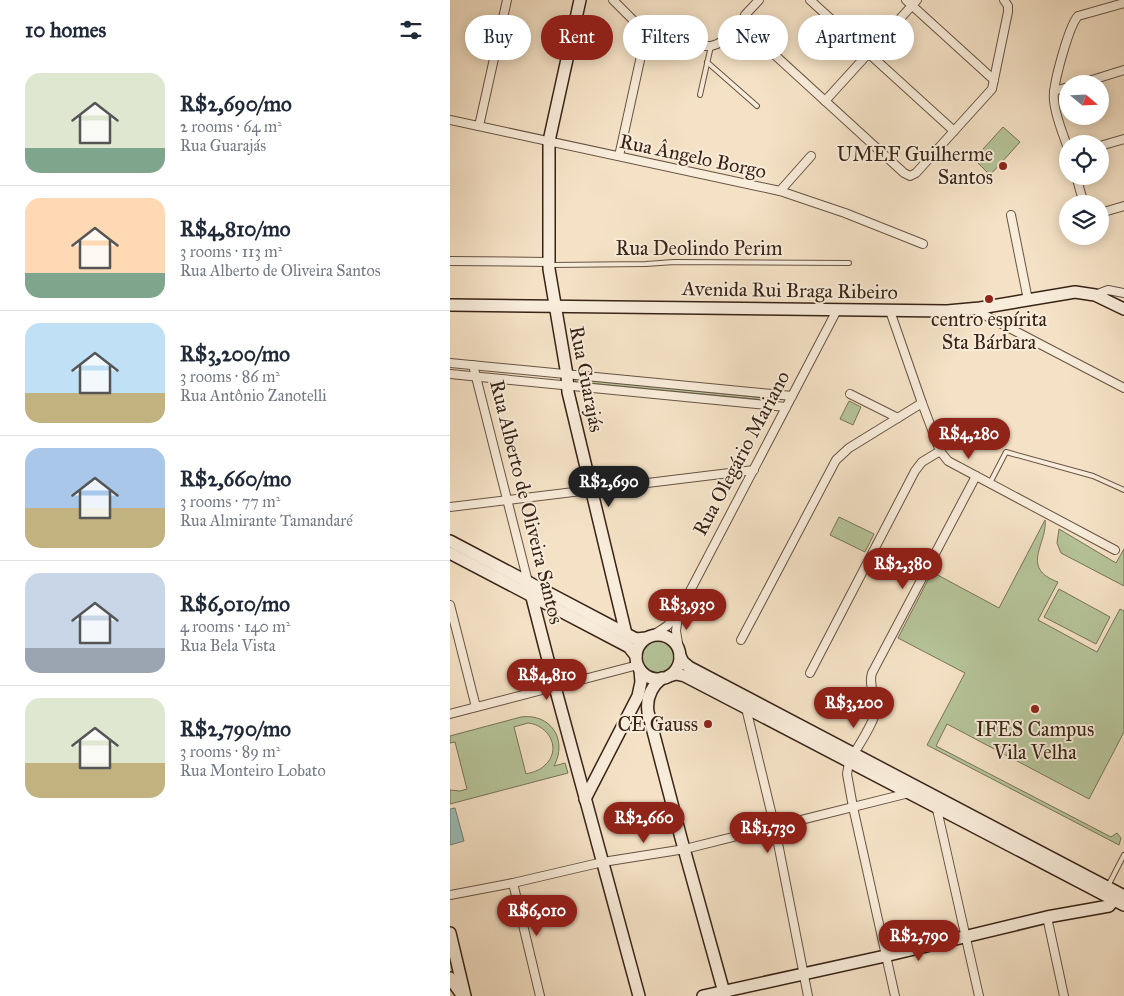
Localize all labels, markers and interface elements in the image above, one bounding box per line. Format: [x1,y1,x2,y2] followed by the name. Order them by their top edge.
[465,15,531,60] chip: Buy
[541,15,613,60] chip: Rent
[623,15,708,60] chip: Filters
[718,15,788,60] chip: New
[798,15,914,60] chip: Apartment
[397,16,425,44] icon: filters
[25,17,106,43] text: 10 homes
[1059,75,1109,125] north arrow
[1059,75,1109,245] map controls
[180,91,292,117] text: R$2,690/mo
[65,93,125,153] icon: home
[180,117,282,136] text: 2 rooms · 64 m²
[617,128,769,184] street label: Rua Ângelo Borgo
[1059,135,1109,185] button: locate
[180,136,266,155] text: Rua Guarajás
[837,142,993,189] place label: UMEF Guilherme Santos
[997,160,1009,172] marker: UMEF Guilherme Santos
[1059,195,1109,245] button: layers
[180,216,291,242] text: R$4,810/mo
[65,218,125,278] icon: home
[616,236,783,260] street label: Rua Deolindo Perim
[180,242,282,261] text: 3 rooms · 113 m²
[180,261,381,280] text: Rua Alberto de Oliveira Santos
[681,276,898,305] street label: Avenida Rui Braga Ribeiro
[983,293,995,305] marker: centro espírita Sta Bárbara
[931,307,1048,354] place label: centro espírita Sta Bárbara
[565,324,609,434] street label: Rua Guarajás
[180,341,290,367] text: R$3,200/mo
[65,343,125,403] icon: home
[180,367,280,386] text: 3 rooms · 86 m²
[687,367,795,540] street label: Rua Olegário Mariano
[485,377,569,627] street label: Rua Alberto de Oliveira Santos
[180,386,327,405] text: Rua Antônio Zanotelli
[923,418,1015,460] pin: R$4,280
[939,424,999,443] text: R$4,280
[180,466,291,492] text: R$2,660/mo
[563,466,655,508] pin: R$2,690
[65,468,125,528] icon: home
[579,472,639,491] text: R$2,690
[180,492,280,511] text: 3 rooms · 77 m²
[180,511,353,530] text: Rua Almirante Tamandaré
[857,548,949,590] pin: R$2,380
[874,554,932,573] text: R$2,380
[641,588,733,631] pin: R$3,930
[180,591,290,617] text: R$6,010/mo
[65,593,125,653] icon: home
[659,595,715,614] text: R$3,930
[180,617,290,636] text: 4 rooms · 140 m²
[180,636,275,655] text: Rua Bela Vista
[501,658,593,701] pin: R$4,810
[518,665,576,684] text: R$4,810
[808,686,900,729] pin: R$3,200
[825,693,883,712] text: R$3,200
[1029,703,1041,715] marker: IFES Campus Vila Velha
[617,712,698,736] place label: CE Gauss
[180,716,291,742] text: R$2,790/mo
[976,717,1094,764] place label: IFES Campus Vila Velha
[65,718,125,778] icon: home
[702,718,714,730] marker: CE Gauss
[180,742,280,761] text: 3 rooms · 89 m²
[180,761,326,780] text: Rua Monteiro Lobato
[598,802,690,844] pin: R$2,660
[615,808,673,827] text: R$2,660
[722,812,814,854] pin: R$1,730
[741,818,795,837] text: R$1,730
[491,894,583,937] pin: R$6,010
[508,901,566,920] text: R$6,010
[873,920,965,962] pin: R$2,790
[890,926,948,945] text: R$2,790

